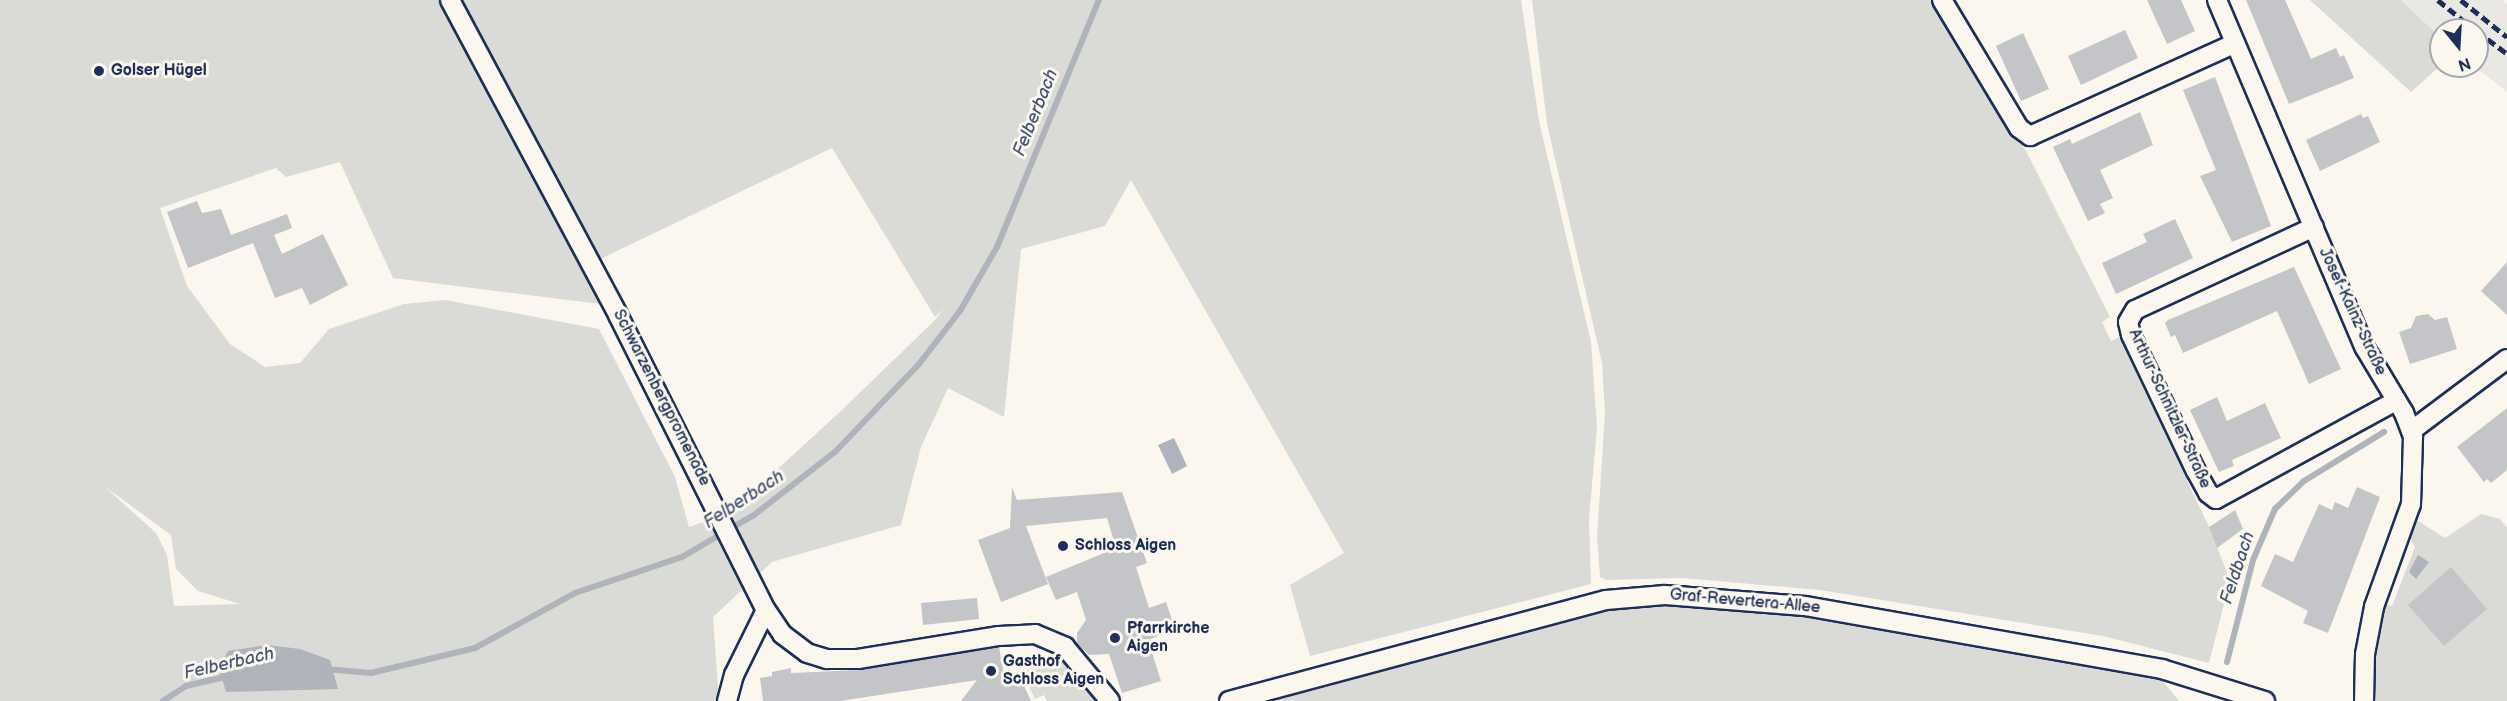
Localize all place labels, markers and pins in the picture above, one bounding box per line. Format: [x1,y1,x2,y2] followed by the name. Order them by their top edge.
[111,61,207,81] place label: Golser Hügel
[92,64,106,78] marker: Golser Hügel
[1075,536,1176,556] place label: Schloss Aigen
[1056,539,1070,553] marker: Schloss Aigen
[1127,619,1209,657] place label: Pfarrkirche Aigen
[1108,631,1122,645] marker: Pfarrkirche Aigen
[1003,652,1104,690] place label: Gasthof Schloss Aigen
[984,664,998,678] marker: Gasthof Schloss Aigen

